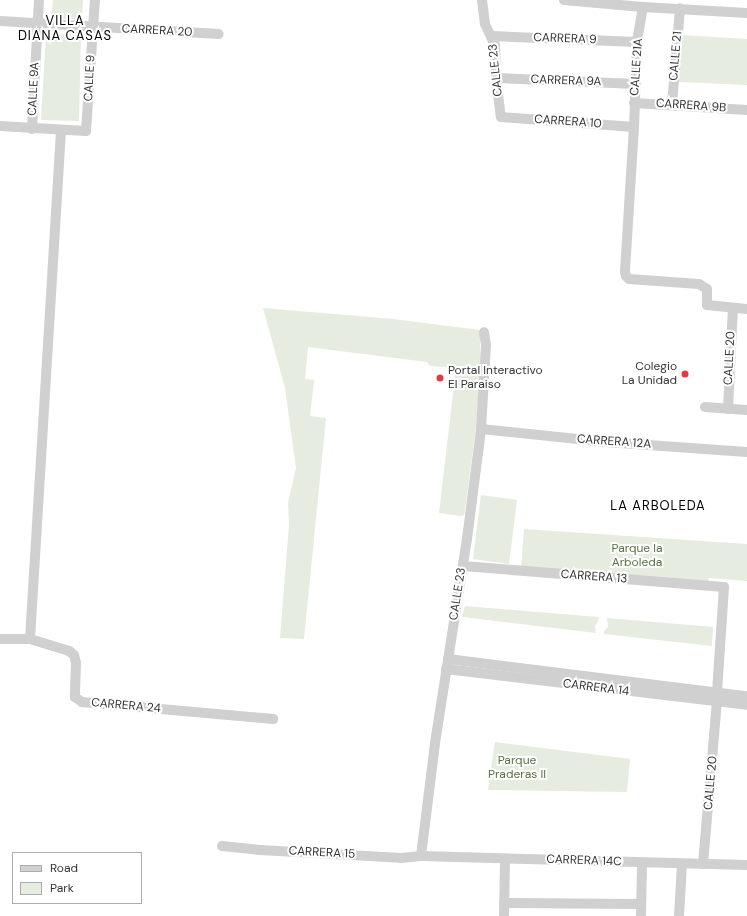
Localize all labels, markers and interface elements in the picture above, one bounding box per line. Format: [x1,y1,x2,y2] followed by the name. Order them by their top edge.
[18,14,112,45] district label: VILLA DIANA CASAS
[121,22,193,40] street label: CARRERA 20
[533,31,597,47] street label: CARRERA 9
[667,31,685,81] street label: CALLE 21
[628,38,646,96] street label: CALLE 21A
[486,43,506,97] street label: CALLE 23
[82,54,98,102] street label: CALLE 9
[25,62,43,116] street label: CALLE 9A
[530,73,602,89] street label: CARRERA 9A
[655,96,727,116] street label: CARRERA 9B
[534,112,602,132] street label: CARRERA 10
[721,331,739,385] street label: CALLE 20
[622,360,677,388] place label: Colegio La Unidad
[448,364,543,392] place label: Portal Interactivo El Paraiso
[680,369,690,379] marker: Colegio La Unidad
[435,373,445,383] marker: Portal Interactivo El Paraiso
[576,432,652,452] street label: CARRERA 12A
[610,498,706,514] district label: LA ARBOLEDA
[611,542,663,570] park label: Parque la Arboleda
[447,567,469,621] street label: CALLE 23
[560,567,628,587] street label: CARRERA 13
[562,677,630,699] street label: CARRERA 14
[91,696,161,716] street label: CARRERA 24
[488,754,546,782] park label: Parque Praderas II
[701,755,721,811] street label: CALLE 20
[288,844,356,862] street label: CARRERA 15
[12,852,142,904] legend
[546,852,622,870] street label: CARRERA 14C
[50,860,78,876] text: Road
[50,880,74,896] text: Park

